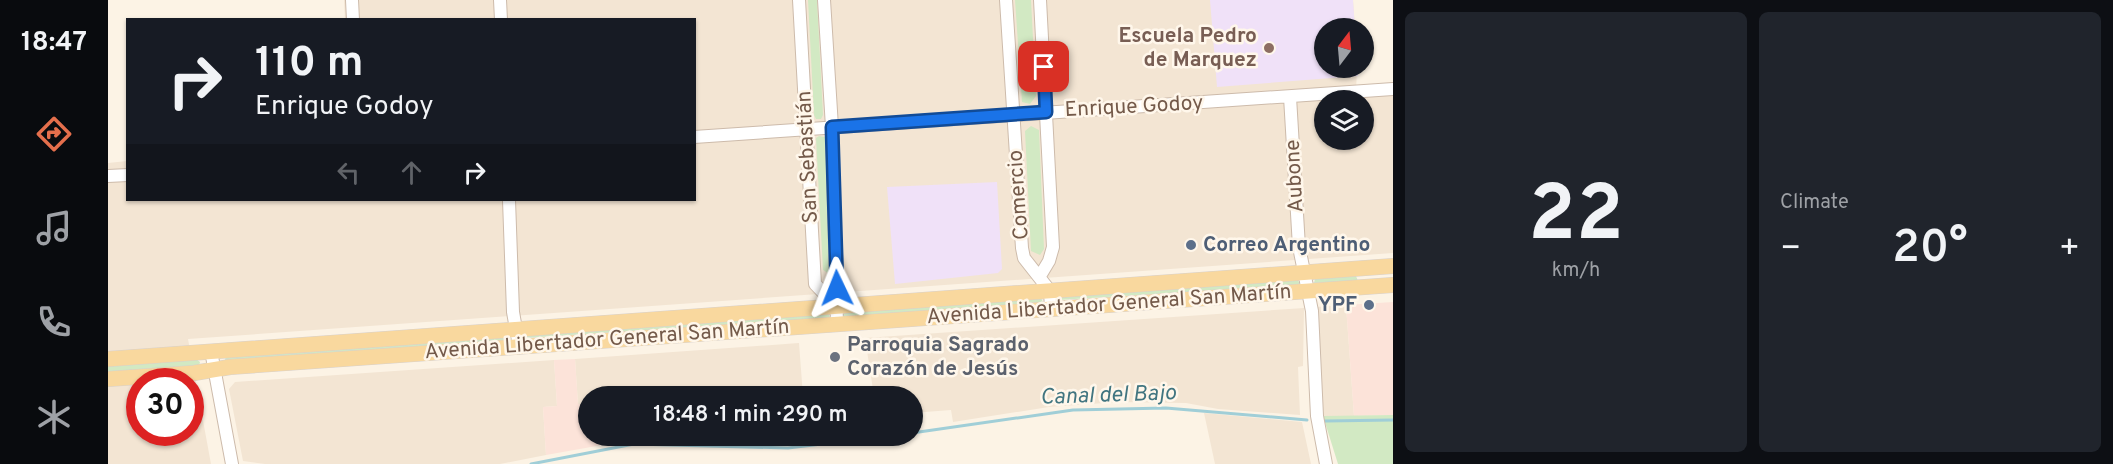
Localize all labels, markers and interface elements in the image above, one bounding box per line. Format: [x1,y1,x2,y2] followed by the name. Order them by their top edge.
[1314,18,1374,78] north arrow
[1314,18,1374,150] map controls
[1118,23,1257,74] place label: Escuela Pedro de Marquez
[21,26,87,60] text: 18:47
[255,38,364,91] text: 110 m
[1018,41,1069,92] pin
[1262,41,1276,55] marker: Escuela Pedro de Marquez
[156,42,234,120] icon: right
[1027,50,1060,83] icon: arrive
[255,90,433,124] text: Enrique Godoy
[791,90,825,224] street label: San Sebastián
[1064,90,1204,124] street label: Enrique Godoy
[1314,90,1374,150] button: layers
[33,113,75,155] icon: directions
[1280,139,1310,213] street label: Aubone
[1002,149,1036,241] street label: Comercio
[332,156,365,189] icon: left
[395,156,428,189] icon: ahead
[458,156,491,189] icon: right
[1528,169,1624,268] text: 22
[1780,190,1849,216] text: Climate
[33,207,75,249] icon: music
[1892,221,1968,278] text: 20°
[1780,229,1801,271] text: −
[2059,229,2080,271] text: +
[1203,232,1370,259] place label: Correo Argentino
[1184,238,1198,252] marker: Correo Argentino
[805,256,869,320] position arrow
[1552,258,1600,284] text: km/h
[926,279,1292,331] street label: Avenida Libertador General San Martín
[1318,292,1357,319] place label: YPF
[1362,298,1376,312] marker: YPF
[33,301,75,343] icon: phone
[424,314,790,366] street label: Avenida Libertador General San Martín
[847,332,1029,383] place label: Parroquia Sagrado Corazón de Jesús
[828,350,842,364] marker: Parroquia Sagrado Corazón de Jesús
[126,368,204,446] speed limit sign: 30
[1040,380,1177,412] water label: Canal del Bajo
[33,396,75,438] icon: climate
[653,402,848,429] text: 18:48 · 1 min · 290 m

